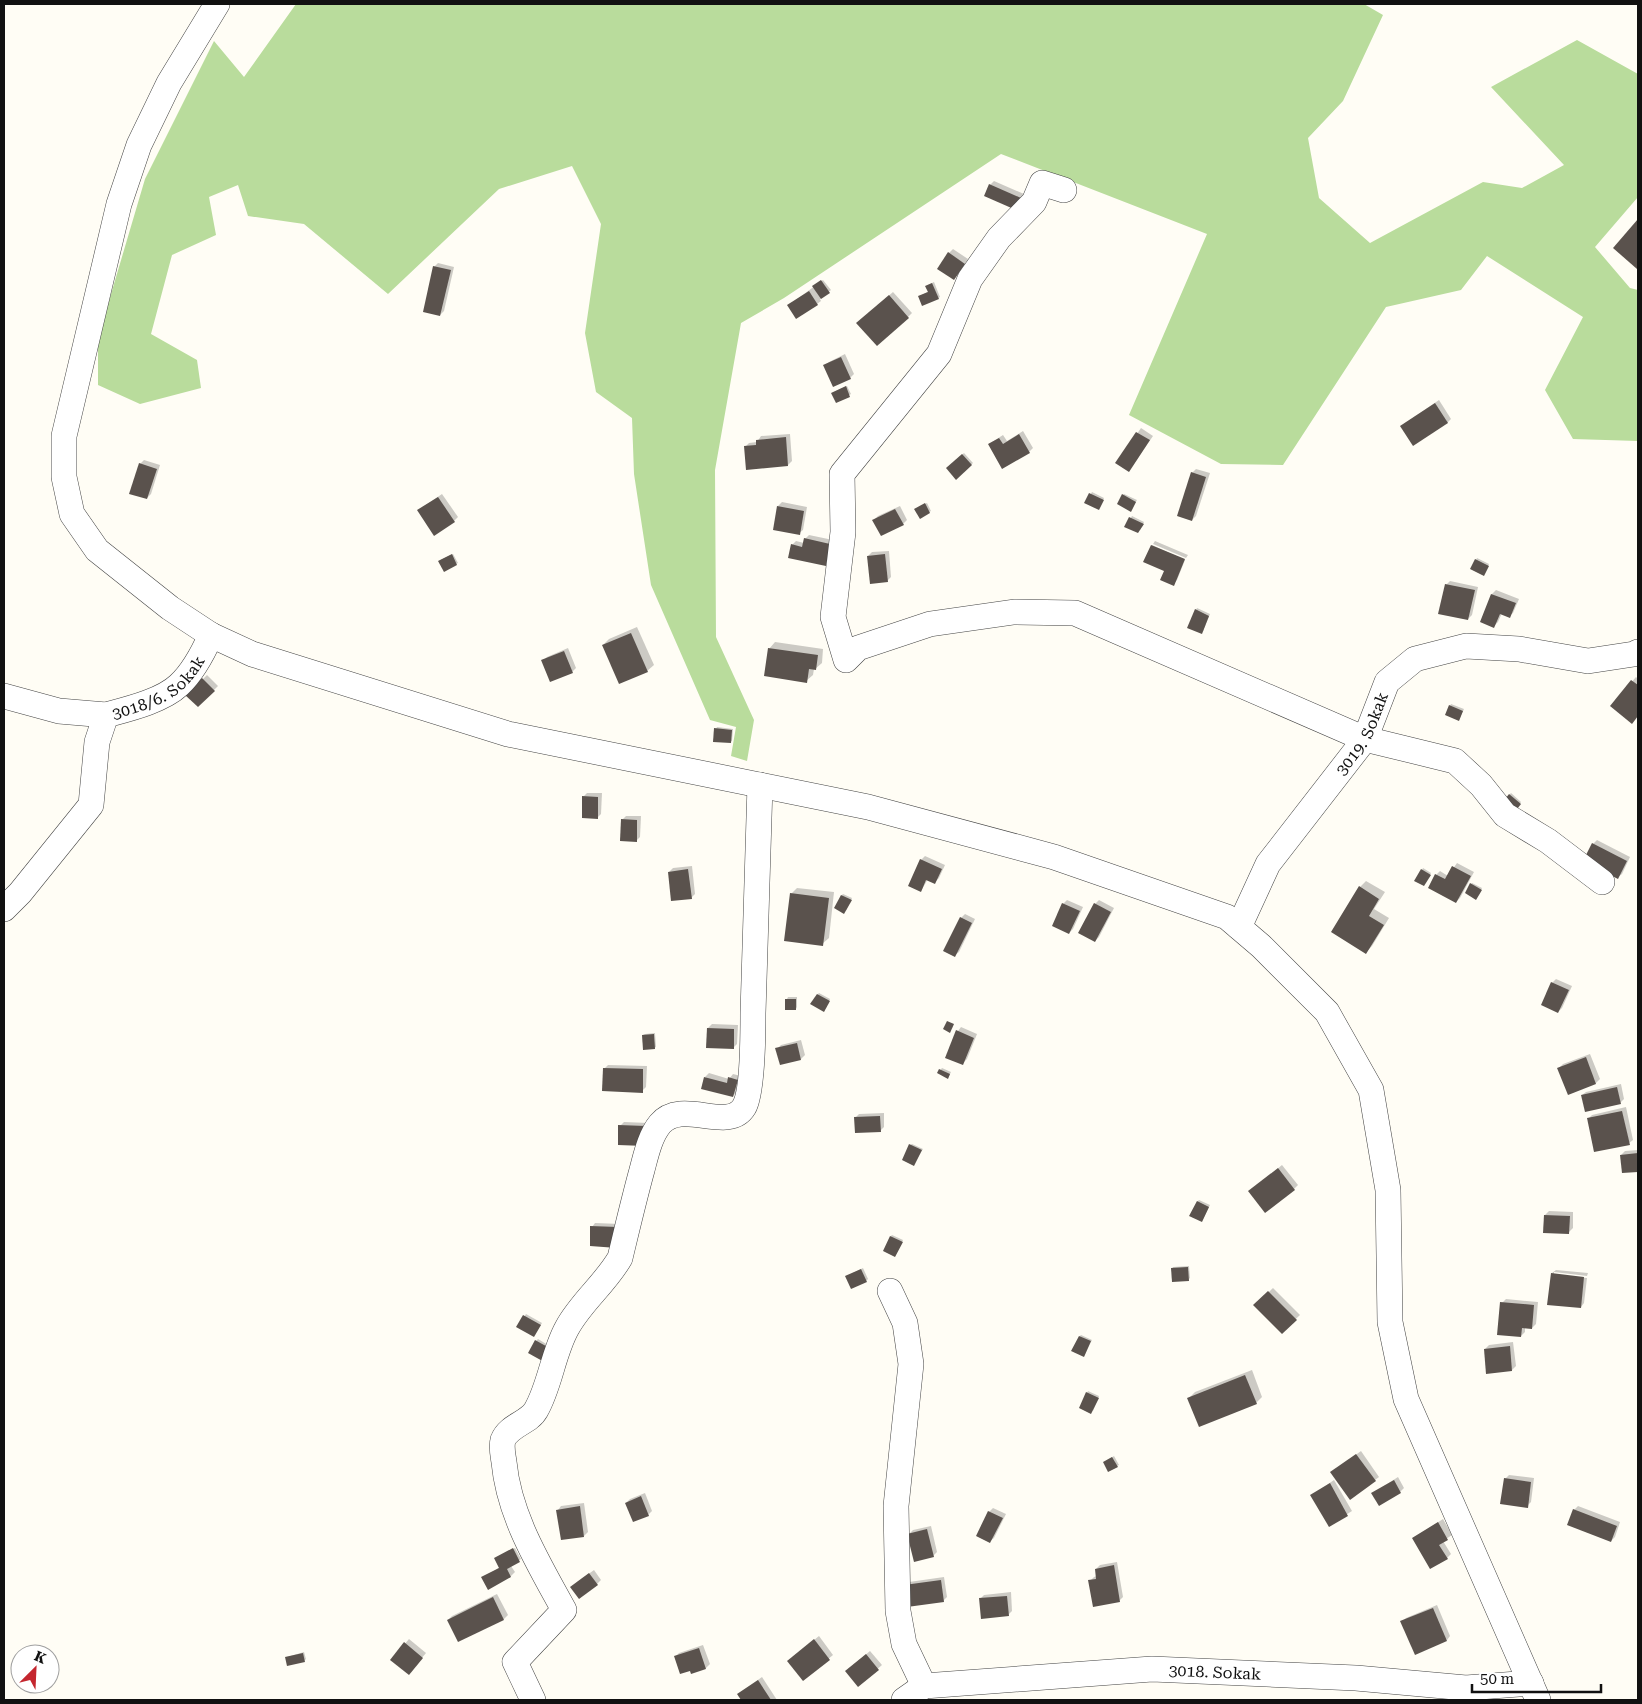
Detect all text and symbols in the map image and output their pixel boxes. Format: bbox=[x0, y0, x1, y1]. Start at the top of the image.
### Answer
street label: 3018/6. Sokak bbox=[110, 652, 209, 723]
street label: 3019. Sokak bbox=[1332, 689, 1392, 779]
north arrow bbox=[10, 1644, 60, 1694]
text: K bbox=[32, 1648, 49, 1667]
street label: 3018. Sokak bbox=[1168, 1661, 1262, 1684]
scale bar bbox=[1472, 1662, 1601, 1694]
text: 50 m bbox=[1480, 1670, 1515, 1688]

